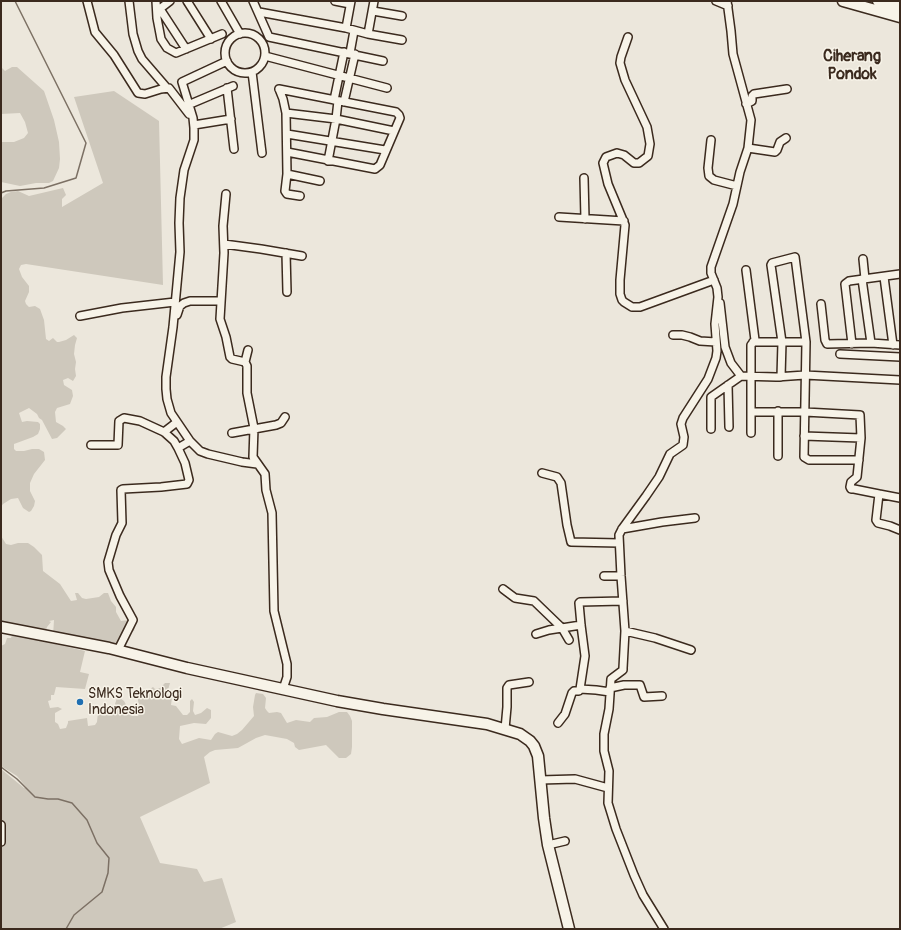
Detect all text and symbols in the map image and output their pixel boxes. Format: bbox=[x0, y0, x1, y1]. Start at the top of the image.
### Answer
district label: Ciherang Pondok bbox=[823, 47, 881, 85]
place label: SMKS Teknologi Indonesia bbox=[88, 686, 182, 718]
marker: SMKS Teknologi Indonesia bbox=[75, 697, 85, 707]

